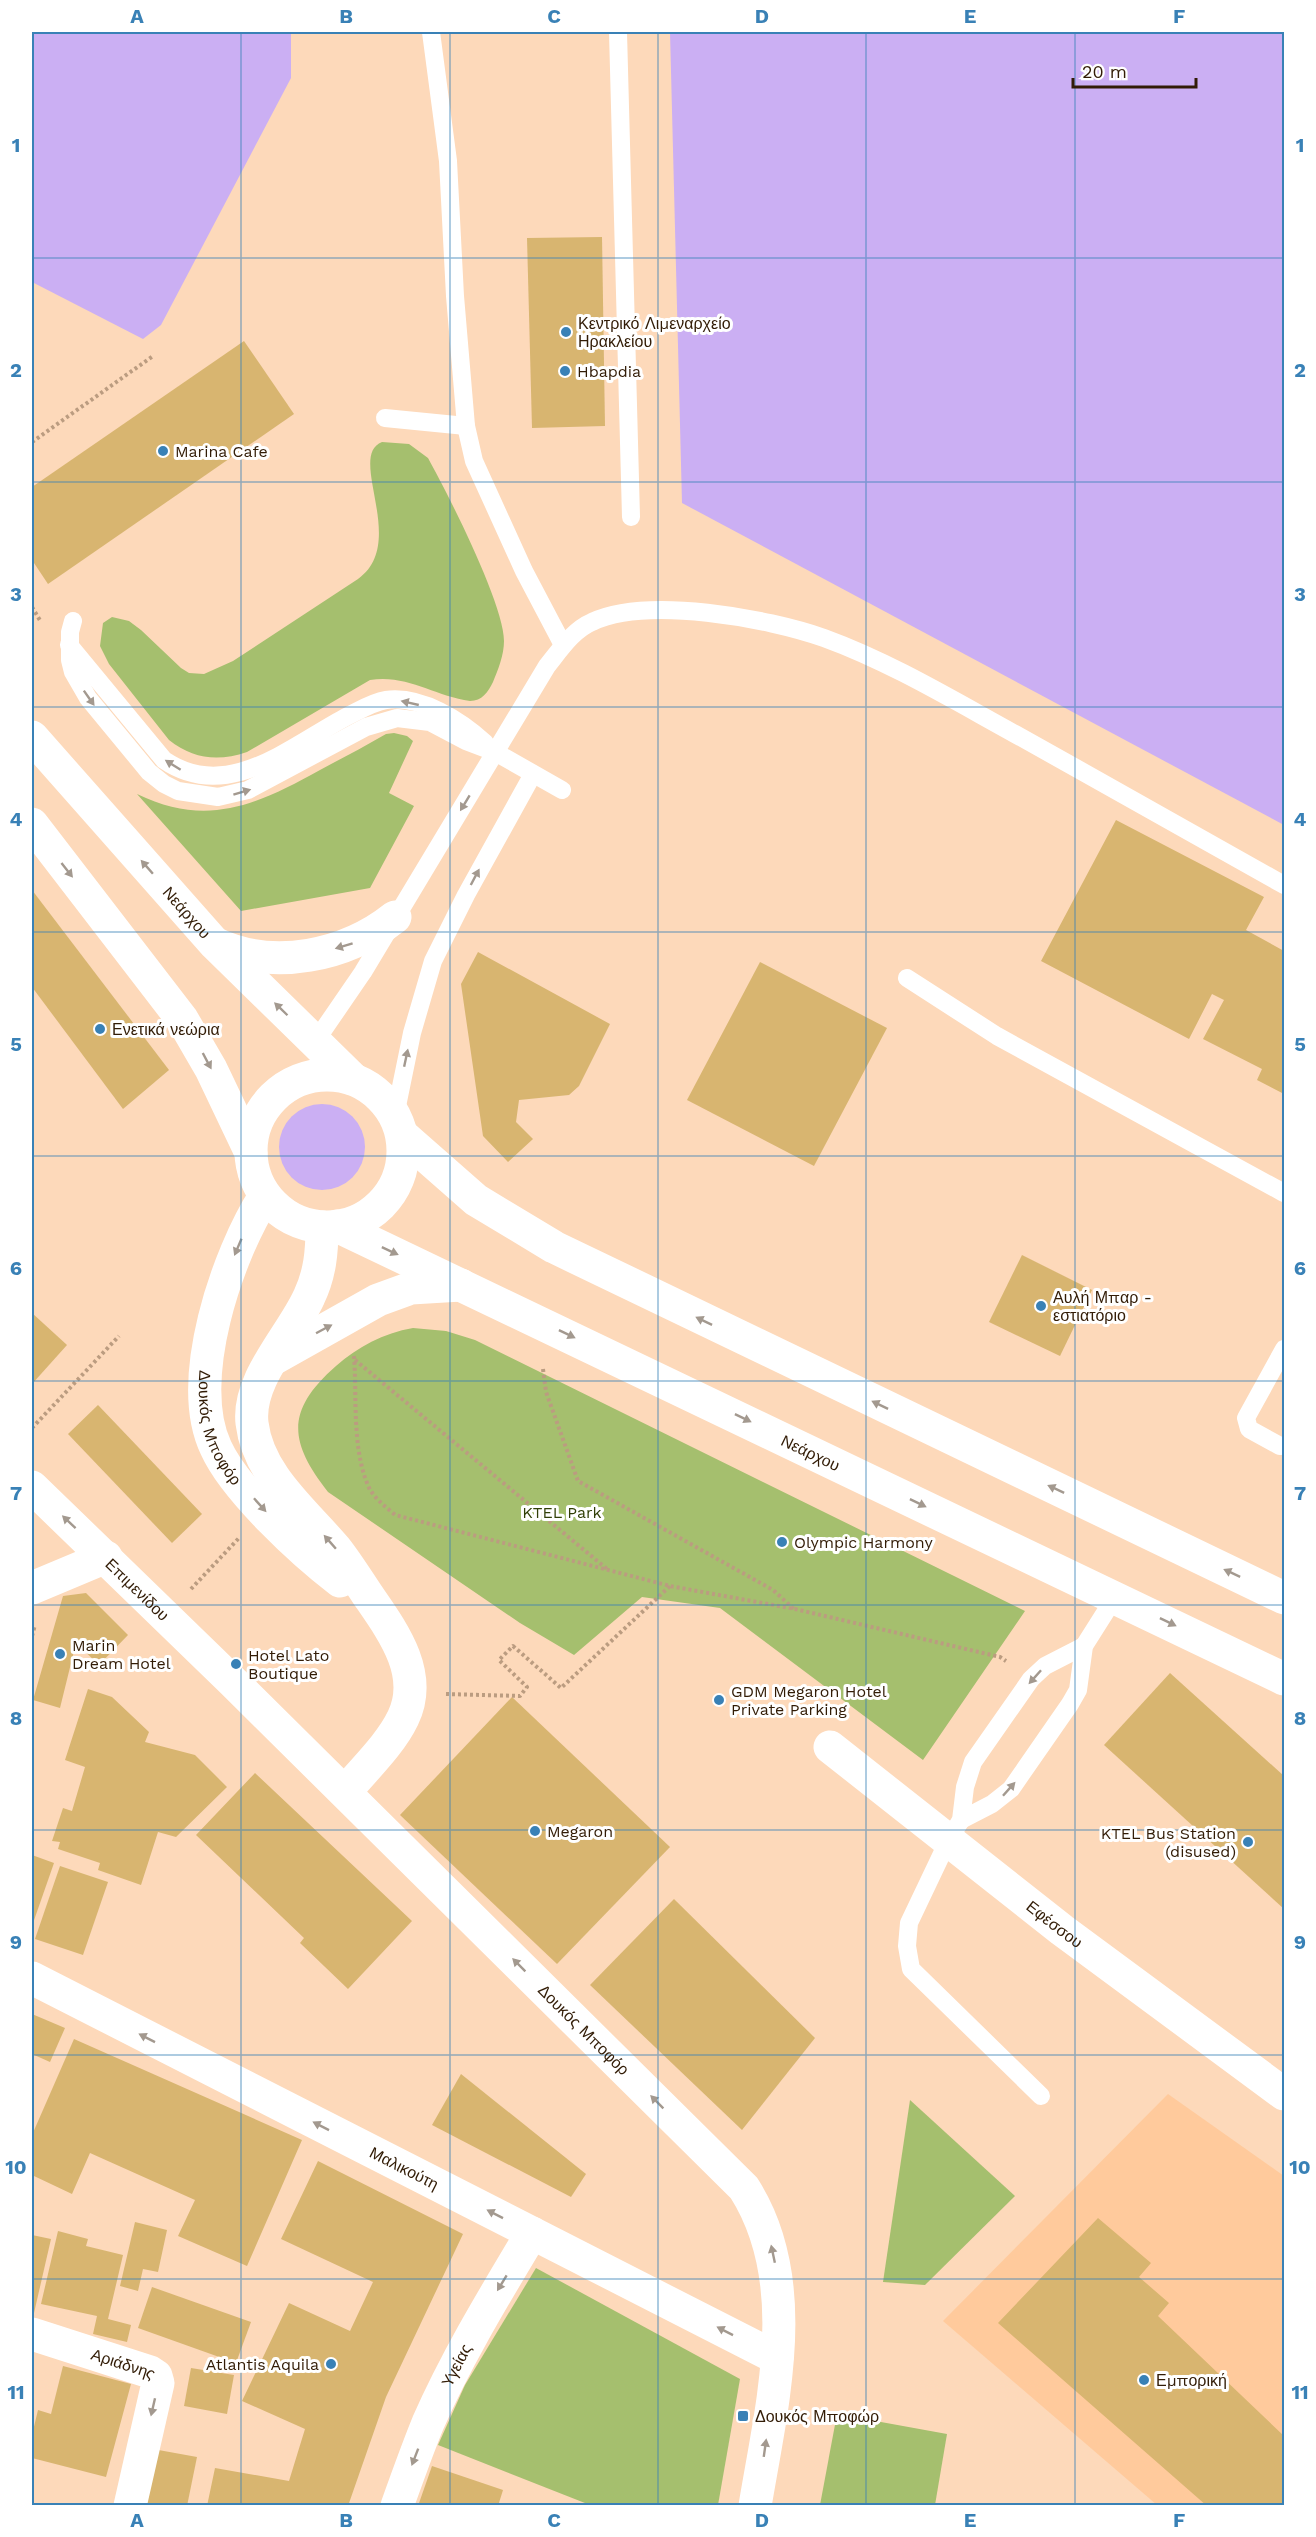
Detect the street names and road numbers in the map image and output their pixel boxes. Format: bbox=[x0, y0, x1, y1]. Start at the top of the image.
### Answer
street label: Νεάρχου bbox=[159, 883, 215, 942]
street label: Δουκός Μποφόρ bbox=[195, 1370, 246, 1489]
street label: Νεάρχου bbox=[778, 1430, 843, 1475]
street label: Επιμενίδου bbox=[102, 1554, 173, 1624]
street label: Εφέσσου bbox=[1023, 1896, 1086, 1951]
street label: Δουκός Μποφόρ bbox=[534, 1980, 634, 2079]
street label: Μαλικούτη bbox=[367, 2142, 442, 2193]
street label: Υγείας bbox=[437, 2340, 475, 2390]
street label: Αριάδνης bbox=[89, 2344, 160, 2383]

